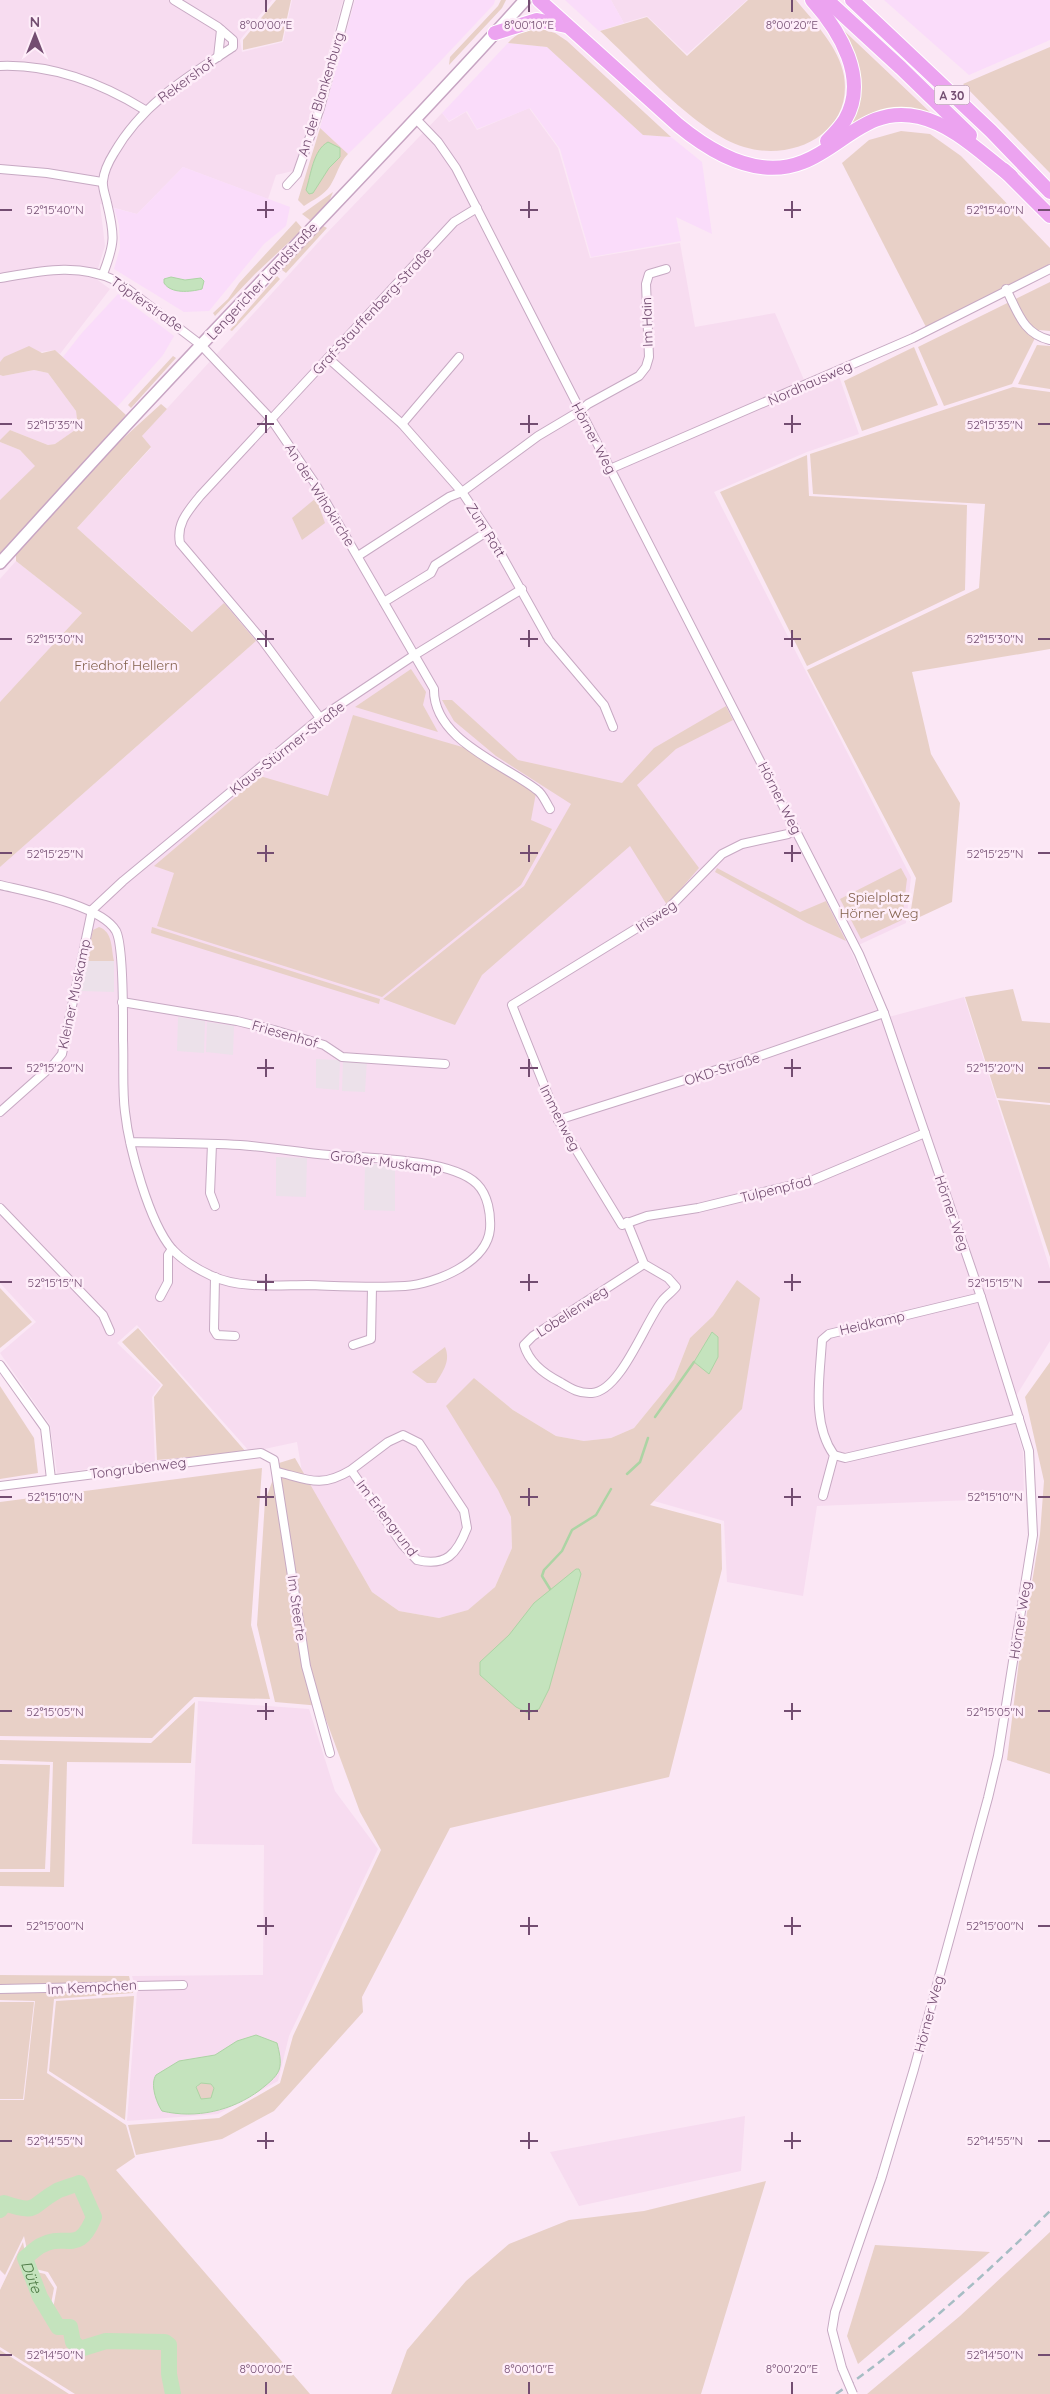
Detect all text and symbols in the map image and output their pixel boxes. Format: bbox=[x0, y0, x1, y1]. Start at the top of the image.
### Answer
north arrow bbox=[10, 10, 60, 60]
text: N bbox=[30, 13, 40, 31]
text: 8°00'00"E bbox=[240, 17, 293, 32]
text: 8°00'10"E bbox=[504, 17, 554, 32]
text: 8°00'20"E bbox=[766, 17, 818, 32]
street label: An der Blankenburg bbox=[294, 30, 348, 158]
street label: Rekershof bbox=[154, 53, 218, 107]
road number: A 30 bbox=[934, 86, 970, 104]
text: 52°15'40"N bbox=[26, 202, 84, 217]
text: 52°15'40"N bbox=[966, 202, 1024, 217]
street label: Lengericher Landstraße bbox=[203, 218, 321, 344]
street label: Graf-Stauffenberg-Straße bbox=[308, 244, 436, 378]
street label: Töpferstraße bbox=[107, 272, 187, 336]
street label: Im Hain bbox=[637, 297, 657, 347]
street label: Nordhausweg bbox=[765, 356, 855, 410]
street label: Hörner Weg bbox=[568, 399, 620, 477]
text: 52°15'35"N bbox=[27, 417, 83, 432]
text: 52°15'35"N bbox=[967, 417, 1023, 432]
street label: An der Wihokirche bbox=[281, 440, 359, 550]
street label: Zum Rott bbox=[462, 499, 510, 561]
text: 52°15'30"N bbox=[26, 631, 84, 646]
text: 52°15'30"N bbox=[966, 631, 1024, 646]
park label: Friedhof Hellern bbox=[74, 656, 178, 674]
street label: Klaus-Stürmer-Straße bbox=[226, 697, 348, 799]
street label: Hörner Weg bbox=[754, 759, 806, 837]
text: 52°15'25"N bbox=[27, 846, 84, 861]
text: 52°15'25"N bbox=[967, 846, 1024, 861]
park label: Spielplatz Hörner Weg bbox=[839, 888, 919, 922]
street label: Irisweg bbox=[632, 896, 680, 936]
street label: Kleiner Muskamp bbox=[54, 937, 94, 1051]
street label: Friesenhof bbox=[250, 1016, 320, 1052]
street label: OKD-Straße bbox=[682, 1048, 762, 1090]
text: 52°15'20"N bbox=[26, 1060, 84, 1075]
text: 52°15'20"N bbox=[966, 1060, 1024, 1075]
street label: Immenweg bbox=[536, 1082, 584, 1154]
street label: Großer Muskamp bbox=[329, 1146, 443, 1178]
street label: Tulpenpfad bbox=[738, 1171, 814, 1207]
street label: Hörner Weg bbox=[931, 1173, 973, 1253]
text: 52°15'15"N bbox=[28, 1275, 82, 1290]
text: 52°15'15"N bbox=[968, 1275, 1022, 1290]
street label: Lobelienweg bbox=[533, 1281, 611, 1341]
street label: Heidkamp bbox=[838, 1307, 906, 1339]
street label: Tongrubenweg bbox=[89, 1453, 187, 1483]
street label: Im Erlengrund bbox=[352, 1476, 422, 1560]
text: 52°15'10"N bbox=[27, 1489, 83, 1504]
text: 52°15'10"N bbox=[967, 1489, 1023, 1504]
street label: Im Steerte bbox=[283, 1574, 311, 1642]
street label: Hörner Weg bbox=[1005, 1580, 1035, 1660]
text: 52°15'05"N bbox=[26, 1704, 84, 1719]
text: 52°15'05"N bbox=[966, 1704, 1024, 1719]
text: 52°15'00"N bbox=[26, 1918, 84, 1933]
text: 52°15'00"N bbox=[966, 1918, 1024, 1933]
street label: Hörner Weg bbox=[910, 1974, 948, 2054]
street label: Im Kempchen bbox=[47, 1976, 137, 1998]
text: 52°14'55"N bbox=[27, 2133, 83, 2148]
text: 52°14'55"N bbox=[967, 2133, 1023, 2148]
water label: Düte bbox=[17, 2258, 47, 2296]
text: 52°14'50"N bbox=[26, 2347, 84, 2362]
text: 52°14'50"N bbox=[966, 2347, 1024, 2362]
text: 8°00'00"E bbox=[240, 2361, 293, 2376]
text: 8°00'10"E bbox=[504, 2361, 554, 2376]
text: 8°00'20"E bbox=[766, 2361, 818, 2376]

